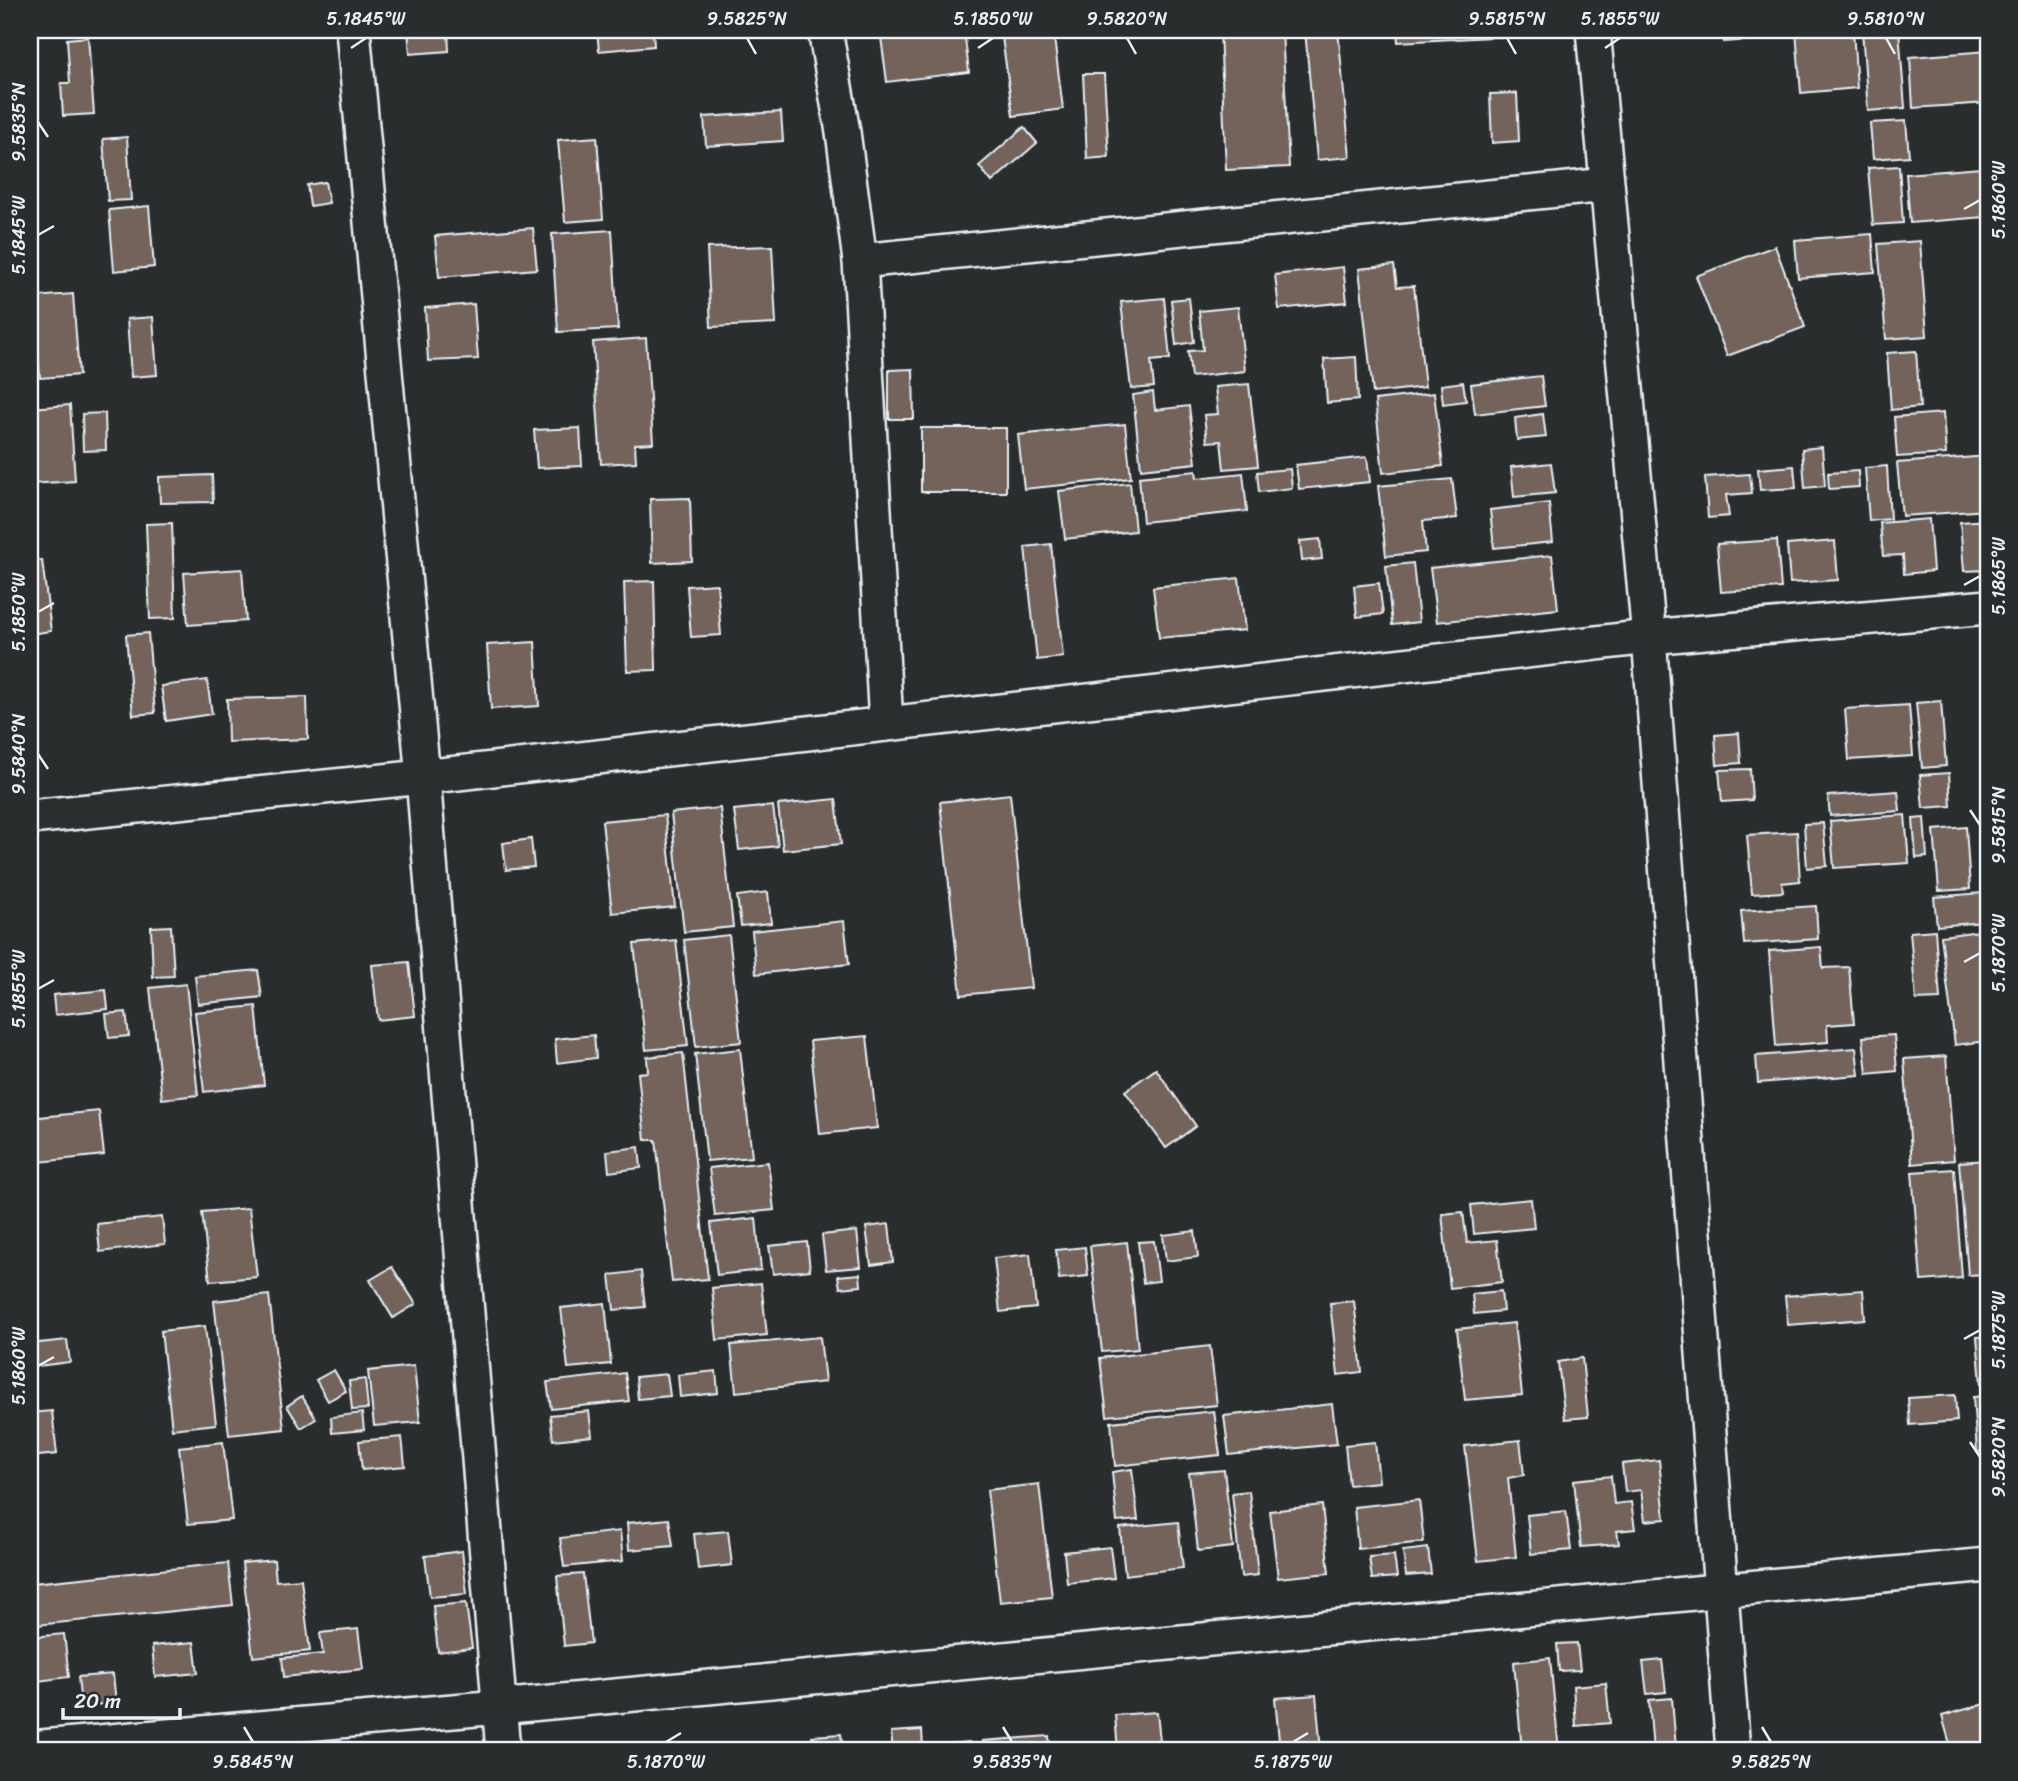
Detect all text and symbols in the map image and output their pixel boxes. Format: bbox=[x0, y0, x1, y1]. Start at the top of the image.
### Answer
text: 5.1845°W bbox=[327, 3, 407, 35]
text: 9.5825°N bbox=[707, 3, 787, 35]
text: 5.1850°W bbox=[954, 3, 1034, 35]
text: 9.5820°N bbox=[1087, 3, 1168, 35]
text: 9.5815°N bbox=[1468, 3, 1546, 35]
text: 5.1855°W bbox=[1581, 3, 1660, 35]
text: 9.5810°N bbox=[1847, 3, 1925, 35]
text: 9.5835°N bbox=[3, 82, 35, 162]
text: 5.1860°W bbox=[1983, 160, 2015, 239]
text: 5.1845°W bbox=[3, 194, 35, 274]
text: 5.1865°W bbox=[1983, 536, 2015, 615]
text: 5.1850°W bbox=[3, 571, 35, 651]
text: 9.5840°N bbox=[3, 713, 35, 795]
text: 9.5815°N bbox=[1983, 786, 2015, 864]
text: 5.1870°W bbox=[1983, 913, 2015, 992]
text: 5.1855°W bbox=[3, 949, 35, 1028]
text: 5.1875°W bbox=[1983, 1290, 2015, 1369]
text: 5.1860°W bbox=[3, 1326, 35, 1405]
text: 9.5820°N bbox=[1983, 1416, 2015, 1497]
scale bar bbox=[63, 1676, 180, 1720]
text: 20 m bbox=[74, 1682, 121, 1720]
text: 9.5845°N bbox=[213, 1746, 294, 1778]
text: 5.1870°W bbox=[627, 1746, 706, 1778]
text: 9.5835°N bbox=[972, 1746, 1052, 1778]
text: 5.1875°W bbox=[1254, 1746, 1333, 1778]
text: 9.5825°N bbox=[1731, 1746, 1811, 1778]

